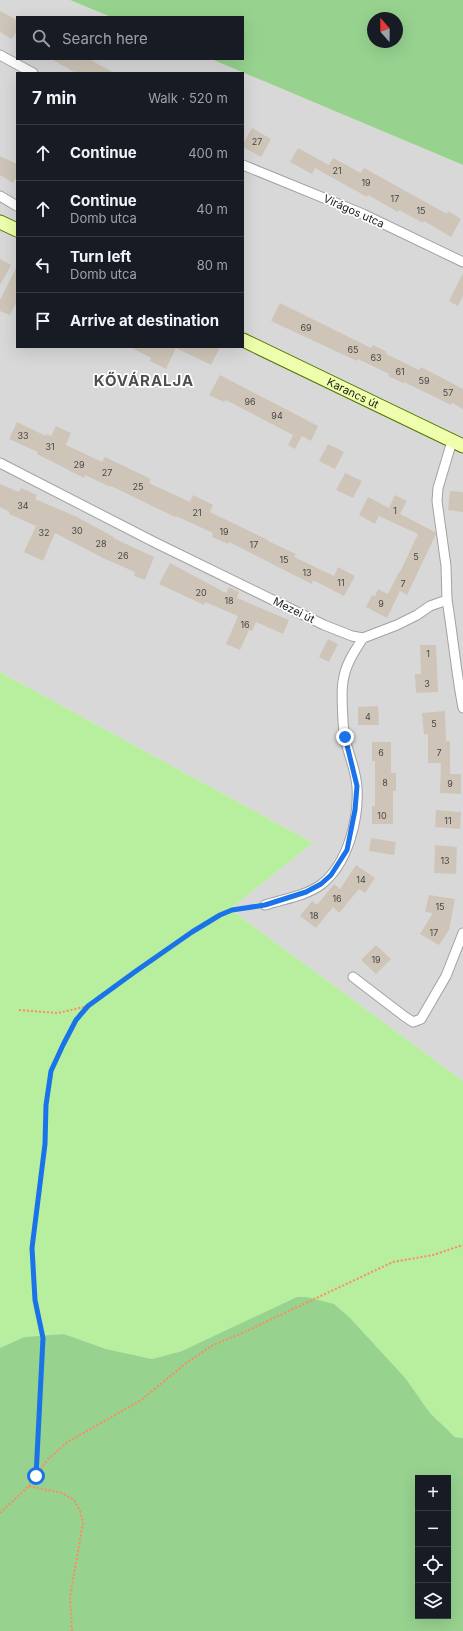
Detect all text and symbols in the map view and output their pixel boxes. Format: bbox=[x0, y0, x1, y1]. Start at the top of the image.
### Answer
north arrow bbox=[367, 12, 403, 48]
search box bbox=[16, 16, 244, 60]
icon: search bbox=[30, 27, 52, 49]
text: Search here bbox=[62, 29, 148, 48]
text: 7 min bbox=[32, 88, 77, 108]
text: Walk · 520 m bbox=[148, 90, 228, 106]
house number: 27 bbox=[252, 136, 262, 147]
icon: ahead bbox=[32, 142, 54, 164]
text: Continue bbox=[70, 143, 137, 162]
text: 400 m bbox=[188, 145, 228, 161]
house number: 21 bbox=[332, 165, 342, 176]
house number: 19 bbox=[361, 177, 371, 188]
text: Continue bbox=[70, 191, 137, 210]
street label: Virágos utca bbox=[321, 191, 387, 231]
house number: 17 bbox=[391, 193, 399, 204]
icon: ahead bbox=[32, 198, 54, 220]
text: 40 m bbox=[196, 201, 228, 217]
house number: 15 bbox=[416, 205, 426, 216]
text: Domb utca bbox=[70, 210, 137, 226]
text: Turn left bbox=[70, 247, 131, 266]
icon: left bbox=[32, 254, 54, 276]
text: 80 m bbox=[197, 257, 228, 273]
text: Domb utca bbox=[70, 266, 137, 282]
icon: arrive bbox=[32, 310, 54, 332]
text: Arrive at destination bbox=[70, 311, 219, 330]
house number: 69 bbox=[300, 322, 312, 333]
house number: 65 bbox=[347, 344, 359, 355]
house number: 63 bbox=[370, 352, 382, 363]
house number: 61 bbox=[395, 366, 405, 377]
district label: KŐVÁRALJA bbox=[94, 371, 194, 390]
street label: Karancs út bbox=[325, 375, 381, 412]
house number: 59 bbox=[418, 375, 430, 386]
house number: 57 bbox=[443, 387, 453, 398]
house number: 96 bbox=[244, 396, 256, 407]
house number: 94 bbox=[271, 410, 283, 421]
house number: 33 bbox=[17, 430, 29, 441]
house number: 31 bbox=[45, 441, 55, 452]
house number: 29 bbox=[73, 459, 85, 470]
house number: 27 bbox=[102, 467, 112, 478]
house number: 25 bbox=[133, 481, 143, 492]
house number: 34 bbox=[17, 500, 29, 511]
house number: 1 bbox=[393, 505, 397, 516]
house number: 21 bbox=[192, 507, 202, 518]
house number: 30 bbox=[71, 525, 83, 536]
house number: 19 bbox=[219, 526, 229, 537]
house number: 32 bbox=[38, 527, 50, 538]
house number: 28 bbox=[95, 538, 107, 549]
house number: 17 bbox=[250, 539, 258, 550]
house number: 26 bbox=[117, 550, 129, 561]
house number: 5 bbox=[413, 551, 419, 562]
house number: 15 bbox=[279, 554, 289, 565]
house number: 13 bbox=[302, 567, 312, 578]
house number: 11 bbox=[337, 577, 345, 588]
house number: 7 bbox=[400, 578, 406, 589]
house number: 20 bbox=[195, 587, 207, 598]
street label: Mezei út bbox=[271, 594, 317, 626]
house number: 18 bbox=[224, 595, 234, 606]
house number: 9 bbox=[378, 598, 384, 609]
house number: 16 bbox=[240, 619, 250, 630]
house number: 1 bbox=[426, 648, 430, 659]
house number: 3 bbox=[424, 678, 430, 689]
house number: 4 bbox=[365, 711, 371, 722]
house number: 5 bbox=[431, 718, 437, 729]
route end bbox=[336, 728, 354, 746]
house number: 6 bbox=[378, 747, 384, 758]
house number: 7 bbox=[436, 747, 442, 758]
house number: 8 bbox=[382, 777, 388, 788]
house number: 9 bbox=[447, 778, 453, 789]
house number: 10 bbox=[377, 810, 387, 821]
house number: 11 bbox=[444, 815, 452, 826]
house number: 13 bbox=[440, 855, 450, 866]
house number: 14 bbox=[356, 874, 366, 885]
house number: 16 bbox=[332, 893, 342, 904]
house number: 15 bbox=[435, 901, 445, 912]
house number: 18 bbox=[309, 910, 319, 921]
house number: 17 bbox=[430, 927, 438, 938]
house number: 19 bbox=[371, 954, 381, 965]
route start bbox=[27, 1467, 45, 1485]
map controls bbox=[415, 1475, 451, 1619]
button: + bbox=[415, 1475, 451, 1511]
button: − bbox=[415, 1511, 451, 1547]
button: locate bbox=[415, 1547, 451, 1583]
button: layers bbox=[415, 1583, 451, 1619]

